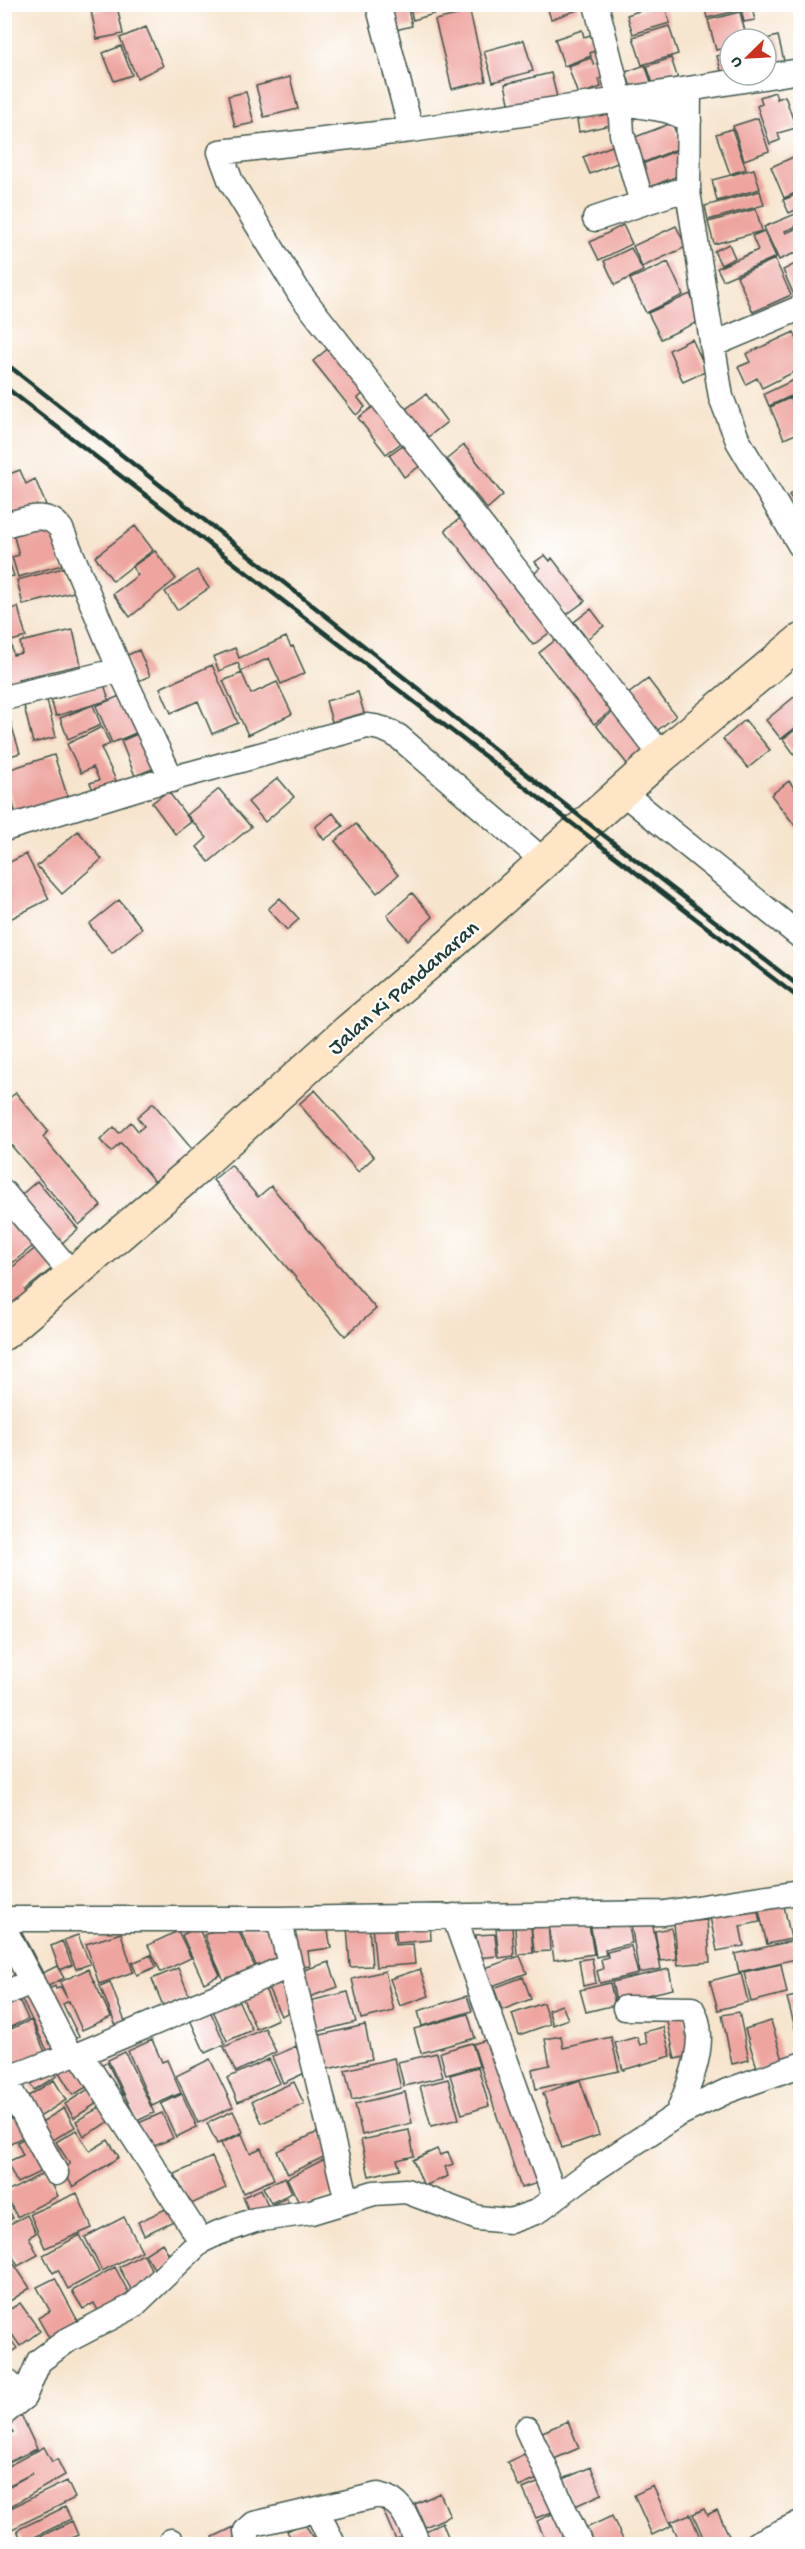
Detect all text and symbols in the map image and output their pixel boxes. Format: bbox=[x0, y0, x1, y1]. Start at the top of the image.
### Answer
north arrow bbox=[718, 27, 778, 87]
text: U bbox=[727, 53, 748, 70]
street label: Jalan Ki Pandanaran bbox=[324, 916, 486, 1062]

